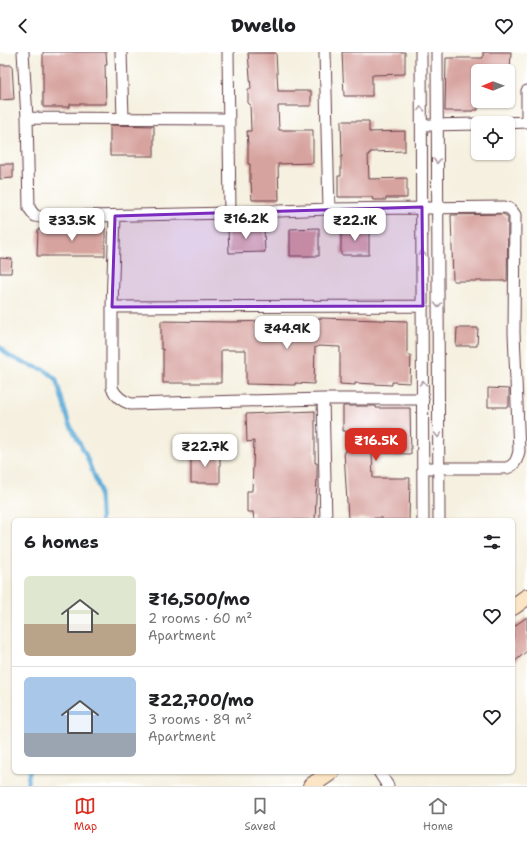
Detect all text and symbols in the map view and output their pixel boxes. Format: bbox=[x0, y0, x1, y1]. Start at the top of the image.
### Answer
text: Dwello bbox=[231, 14, 296, 38]
icon: back bbox=[12, 15, 34, 37]
icon: heart bbox=[493, 15, 515, 37]
north arrow bbox=[471, 64, 515, 108]
map controls bbox=[471, 64, 515, 160]
one-way arrow bbox=[417, 106, 425, 112]
button: locate bbox=[471, 116, 515, 160]
one-way arrow bbox=[433, 158, 441, 164]
pin: ₹16.2K bbox=[213, 206, 279, 240]
pin: ₹33.5K bbox=[39, 208, 105, 242]
pin: ₹22.1K bbox=[322, 208, 388, 242]
text: ₹16.2K bbox=[223, 210, 269, 227]
text: ₹33.5K bbox=[48, 212, 96, 229]
text: ₹22.1K bbox=[333, 212, 377, 229]
one-way arrow bbox=[418, 250, 426, 256]
one-way arrow bbox=[434, 302, 442, 308]
pin: ₹44.9K bbox=[254, 316, 320, 350]
text: ₹44.9K bbox=[264, 320, 310, 337]
one-way arrow bbox=[419, 380, 427, 386]
pin: ₹16.5K bbox=[343, 428, 409, 462]
text: ₹16.5K bbox=[354, 432, 398, 449]
one-way arrow bbox=[434, 432, 442, 438]
pin: ₹22.7K bbox=[172, 434, 238, 468]
text: ₹22.7K bbox=[181, 438, 229, 455]
text: 6 homes bbox=[24, 531, 99, 553]
icon: filters bbox=[481, 531, 503, 553]
text: ₹16,500/mo bbox=[148, 588, 250, 610]
icon: home bbox=[56, 592, 104, 640]
icon: heart bbox=[481, 605, 503, 627]
text: 2 rooms · 60 m² bbox=[148, 610, 252, 627]
text: Apartment bbox=[148, 627, 216, 644]
text: ₹22,700/mo bbox=[148, 689, 254, 711]
icon: home bbox=[56, 693, 104, 741]
icon: heart bbox=[481, 706, 503, 728]
text: 3 rooms · 89 m² bbox=[148, 711, 252, 728]
text: Apartment bbox=[148, 728, 216, 745]
tab: Map bbox=[74, 795, 97, 834]
tab: Saved bbox=[245, 795, 276, 834]
tab: Home bbox=[423, 795, 453, 834]

